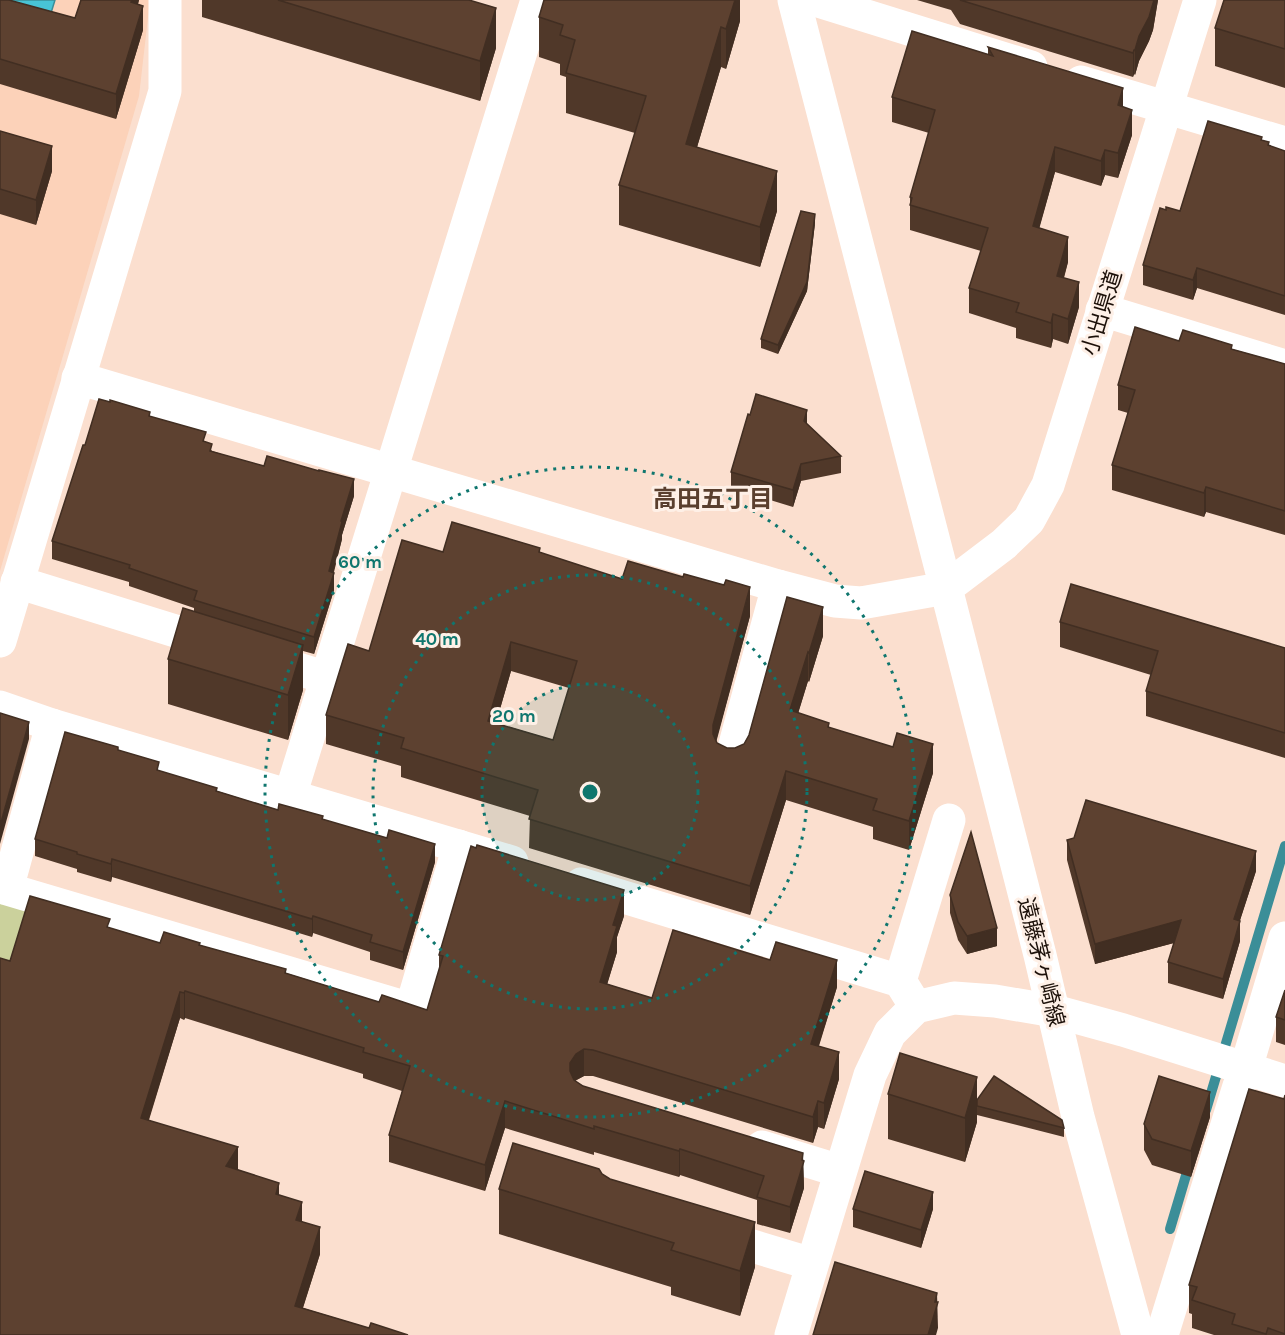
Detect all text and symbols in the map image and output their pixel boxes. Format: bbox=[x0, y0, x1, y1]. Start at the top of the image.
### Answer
street label: 小出県道 bbox=[1077, 267, 1127, 359]
district label: 高田五丁目 bbox=[653, 485, 773, 513]
text: 60 m bbox=[338, 551, 382, 573]
text: 40 m bbox=[415, 628, 459, 650]
text: 20 m bbox=[492, 705, 536, 727]
centre of rings bbox=[580, 782, 600, 802]
street label: 遠藤茅ヶ崎線 bbox=[1012, 895, 1070, 1029]

